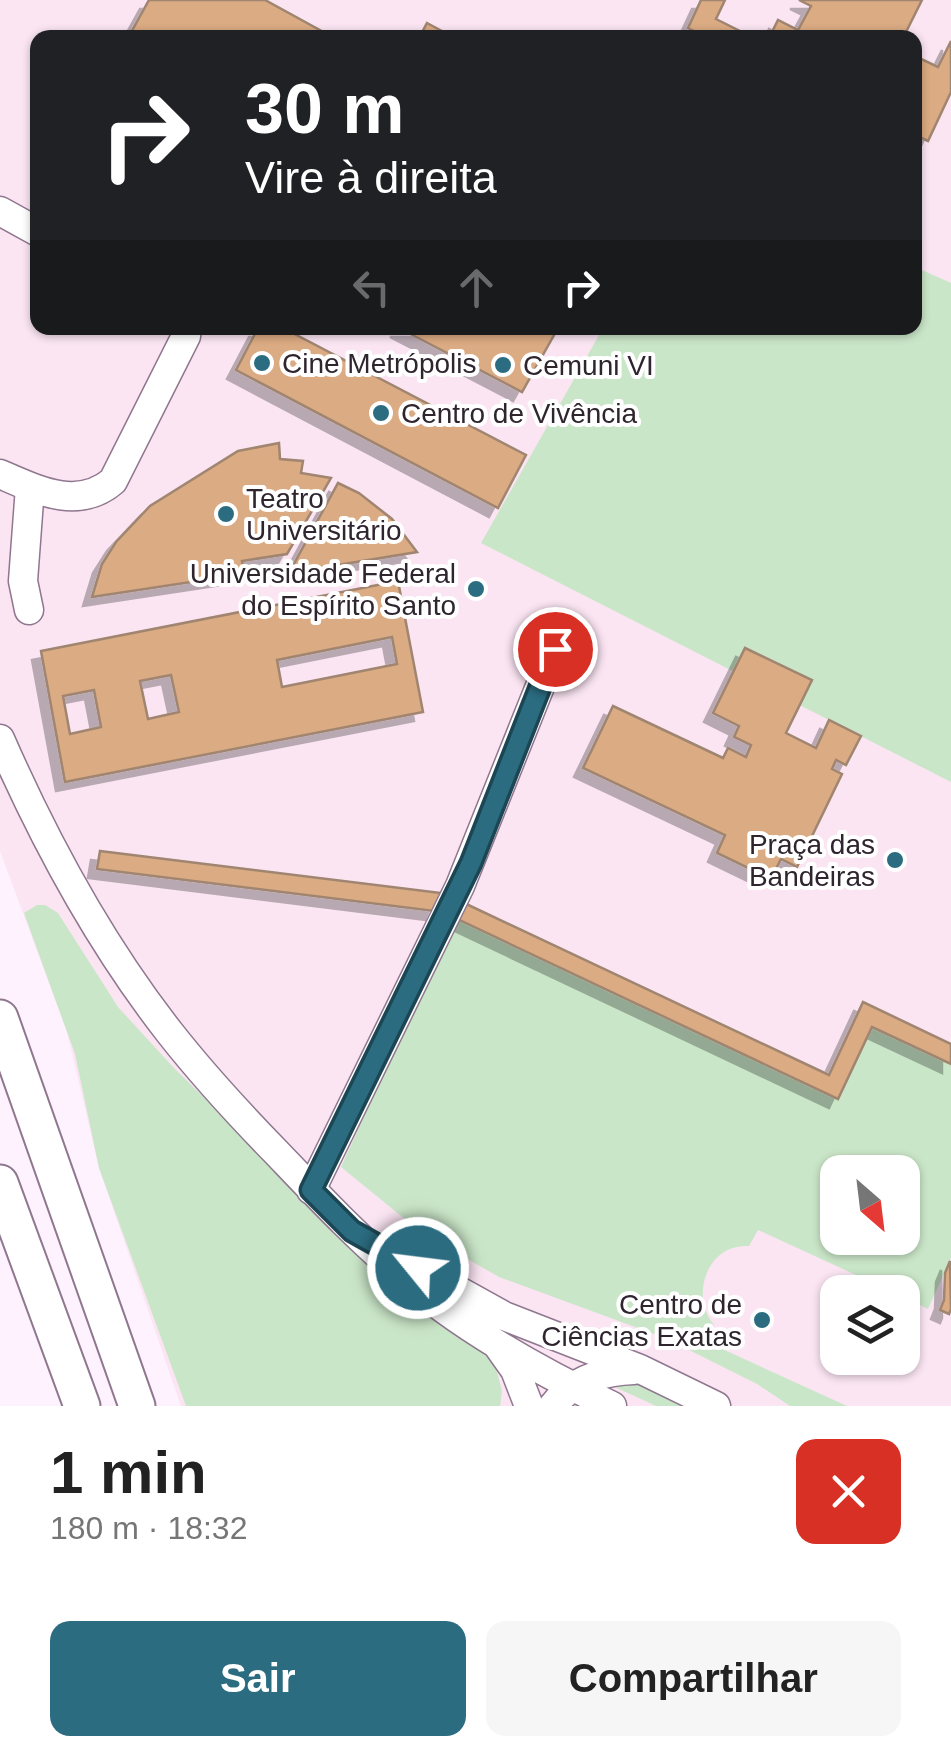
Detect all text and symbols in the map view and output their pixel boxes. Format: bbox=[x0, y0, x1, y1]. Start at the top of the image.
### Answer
icon: right bbox=[80, 70, 210, 200]
text: 30 m bbox=[245, 70, 405, 148]
text: Vire à direita bbox=[245, 152, 497, 203]
icon: left bbox=[344, 260, 399, 315]
icon: ahead bbox=[449, 260, 504, 315]
icon: right bbox=[554, 260, 609, 315]
place label: Cine Metrópolis bbox=[282, 348, 477, 379]
place label: Cemuni VI bbox=[523, 350, 654, 381]
marker: Cine Metrópolis bbox=[251, 352, 273, 374]
marker: Cemuni VI bbox=[492, 354, 514, 376]
place label: Centro de Vivência bbox=[401, 398, 638, 429]
marker: Centro de Vivência bbox=[370, 402, 392, 424]
place label: Teatro Universitário bbox=[246, 483, 402, 546]
marker: Teatro Universitário bbox=[215, 503, 237, 525]
place label: Universidade Federal do Espírito Santo bbox=[190, 558, 456, 621]
marker: Universidade Federal do Espírito Santo bbox=[465, 578, 487, 600]
pin bbox=[513, 607, 598, 692]
icon: arrive bbox=[528, 622, 583, 677]
place label: Praça das Bandeiras bbox=[749, 829, 875, 892]
marker: Praça das Bandeiras bbox=[884, 849, 906, 871]
north arrow bbox=[820, 1155, 920, 1255]
map controls bbox=[820, 1155, 920, 1375]
position arrow bbox=[366, 1216, 470, 1320]
button: layers bbox=[820, 1275, 920, 1375]
place label: Centro de Ciências Exatas bbox=[541, 1289, 742, 1352]
marker: Centro de Ciências Exatas bbox=[751, 1309, 773, 1331]
text: 1 min bbox=[50, 1439, 207, 1506]
button: close bbox=[796, 1439, 901, 1544]
text: 180 m · 18:32 bbox=[50, 1510, 247, 1546]
button: Sair bbox=[50, 1621, 466, 1736]
button: Compartilhar bbox=[486, 1621, 901, 1736]

